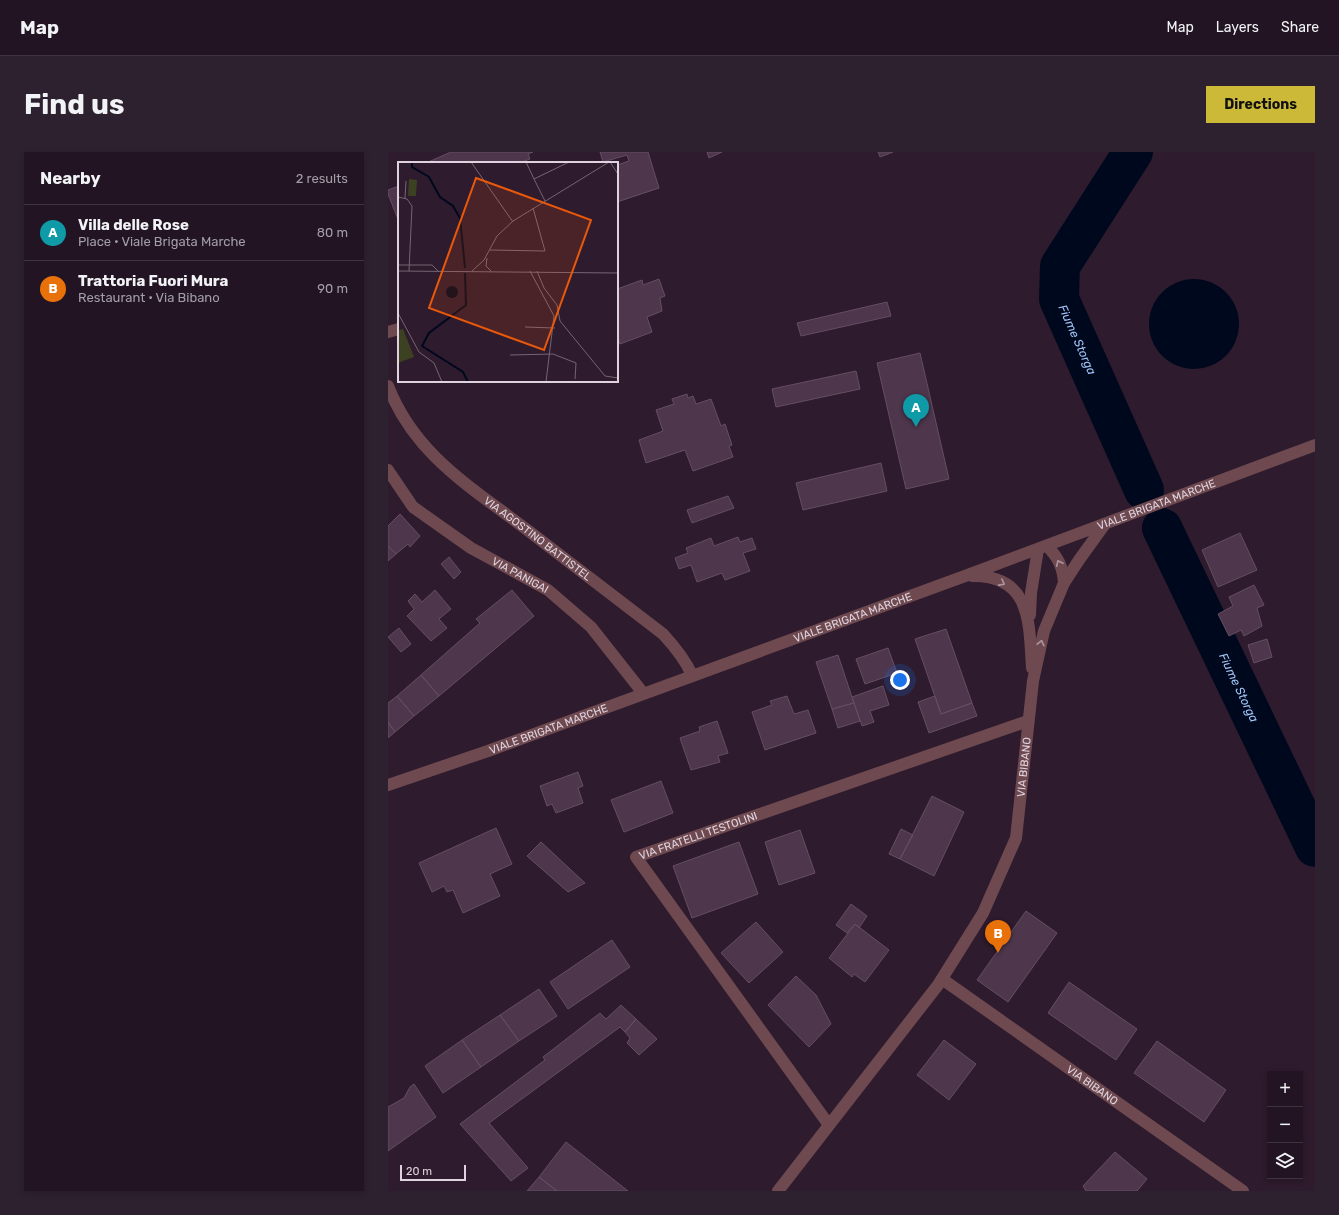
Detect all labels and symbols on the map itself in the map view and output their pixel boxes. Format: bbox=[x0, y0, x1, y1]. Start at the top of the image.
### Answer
inset map bbox=[398, 162, 618, 382]
water label: Fiume Storga bbox=[1055, 303, 1099, 377]
pin: A bbox=[903, 394, 929, 427]
street label: VIALE BRIGATA MARCHE bbox=[1095, 476, 1218, 532]
street label: VIA AGOSTINO BATTISTEL bbox=[481, 494, 594, 583]
street label: VIA PANIGAI bbox=[490, 554, 551, 596]
one-way arrow bbox=[1056, 559, 1064, 567]
one-way arrow bbox=[998, 579, 1005, 586]
street label: VIALE BRIGATA MARCHE bbox=[792, 589, 914, 645]
one-way arrow bbox=[1037, 640, 1045, 646]
water label: Fiume Storga bbox=[1216, 651, 1261, 725]
your location bbox=[890, 670, 910, 690]
street label: VIALE BRIGATA MARCHE bbox=[487, 701, 610, 756]
street label: VIA BIBANO bbox=[1014, 736, 1033, 798]
street label: VIA FRATELLI TESTOLINI bbox=[637, 809, 759, 862]
pin: B bbox=[985, 920, 1011, 953]
street label: VIA BIBANO bbox=[1064, 1062, 1121, 1108]
scale bar bbox=[400, 1163, 466, 1182]

